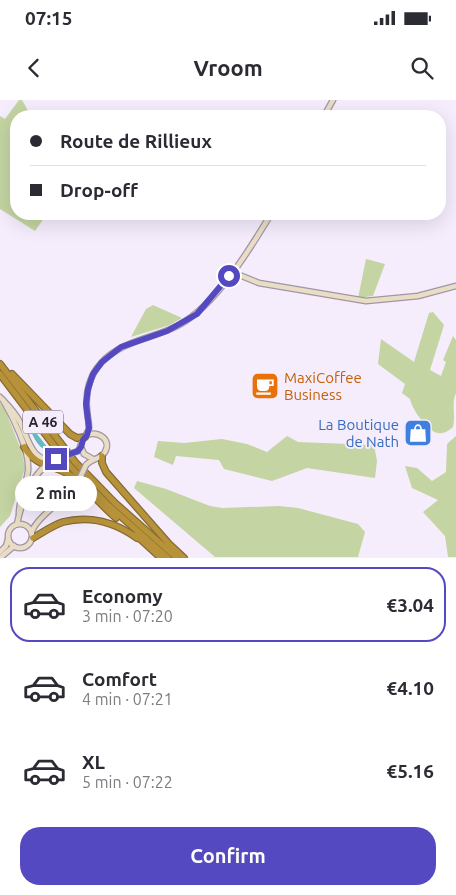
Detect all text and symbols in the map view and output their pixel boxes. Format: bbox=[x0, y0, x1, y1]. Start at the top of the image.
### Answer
text: 07:15 bbox=[25, 7, 73, 29]
icon: back bbox=[20, 54, 48, 82]
icon: search bbox=[408, 54, 436, 82]
text: Vroom bbox=[193, 55, 263, 80]
text: Route de Rillieux bbox=[60, 130, 212, 152]
text: Drop-off bbox=[60, 179, 138, 201]
route start bbox=[218, 265, 240, 287]
place label: MaxiCoffee Business bbox=[284, 369, 362, 403]
cafe icon: MaxiCoffee Business bbox=[250, 371, 280, 401]
road number: A 46 bbox=[23, 411, 63, 434]
place label: La Boutique de Nath bbox=[318, 416, 399, 450]
shop icon: La Boutique de Nath bbox=[403, 418, 433, 448]
route end bbox=[45, 448, 67, 470]
callout: 2 min bbox=[15, 476, 97, 512]
text: 2 min bbox=[36, 484, 76, 502]
icon: car bbox=[22, 582, 67, 627]
text: Economy bbox=[82, 585, 163, 607]
text: €3.04 bbox=[386, 594, 434, 616]
text: 3 min · 07:20 bbox=[82, 607, 173, 625]
icon: car bbox=[22, 665, 67, 710]
text: Comfort bbox=[82, 668, 157, 690]
text: €4.10 bbox=[386, 677, 434, 699]
text: 4 min · 07:21 bbox=[82, 690, 173, 708]
icon: car bbox=[22, 748, 67, 793]
text: XL bbox=[82, 751, 105, 773]
text: €5.16 bbox=[386, 760, 434, 782]
text: 5 min · 07:22 bbox=[82, 773, 173, 791]
button: Confirm bbox=[20, 827, 436, 885]

